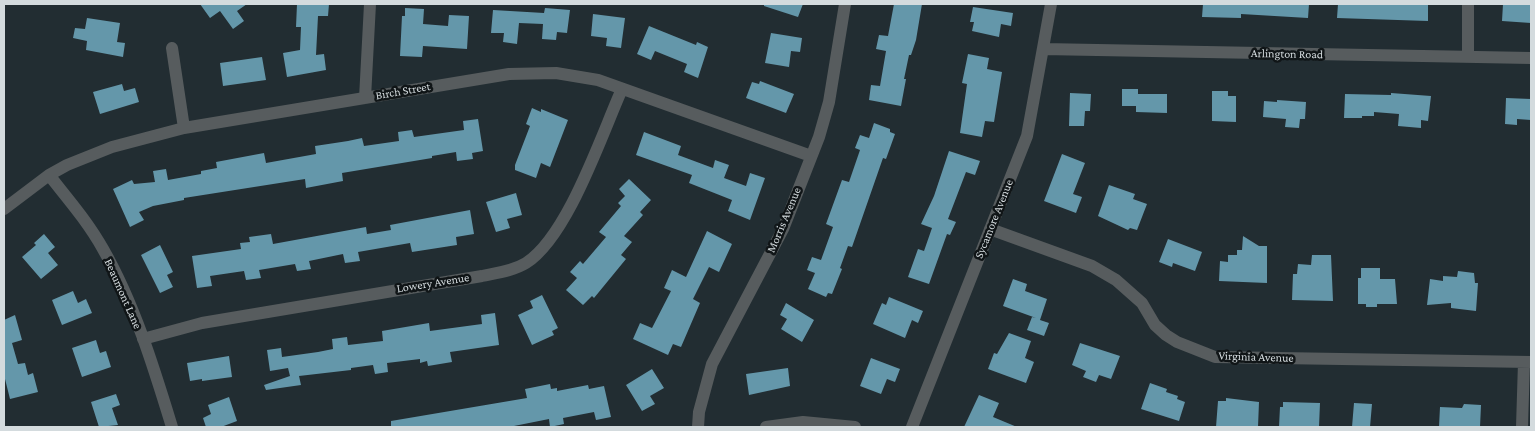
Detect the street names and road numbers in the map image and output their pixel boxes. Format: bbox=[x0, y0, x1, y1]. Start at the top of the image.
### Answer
street label: Arlington Road bbox=[1251, 46, 1323, 62]
street label: Birch Street bbox=[374, 79, 432, 103]
street label: Sycamore Avenue bbox=[972, 177, 1016, 261]
street label: Morris Avenue bbox=[764, 185, 804, 255]
street label: Beaumont Lane bbox=[101, 257, 145, 331]
street label: Lowery Avenue bbox=[396, 270, 470, 296]
street label: Virginia Avenue bbox=[1218, 348, 1294, 366]

